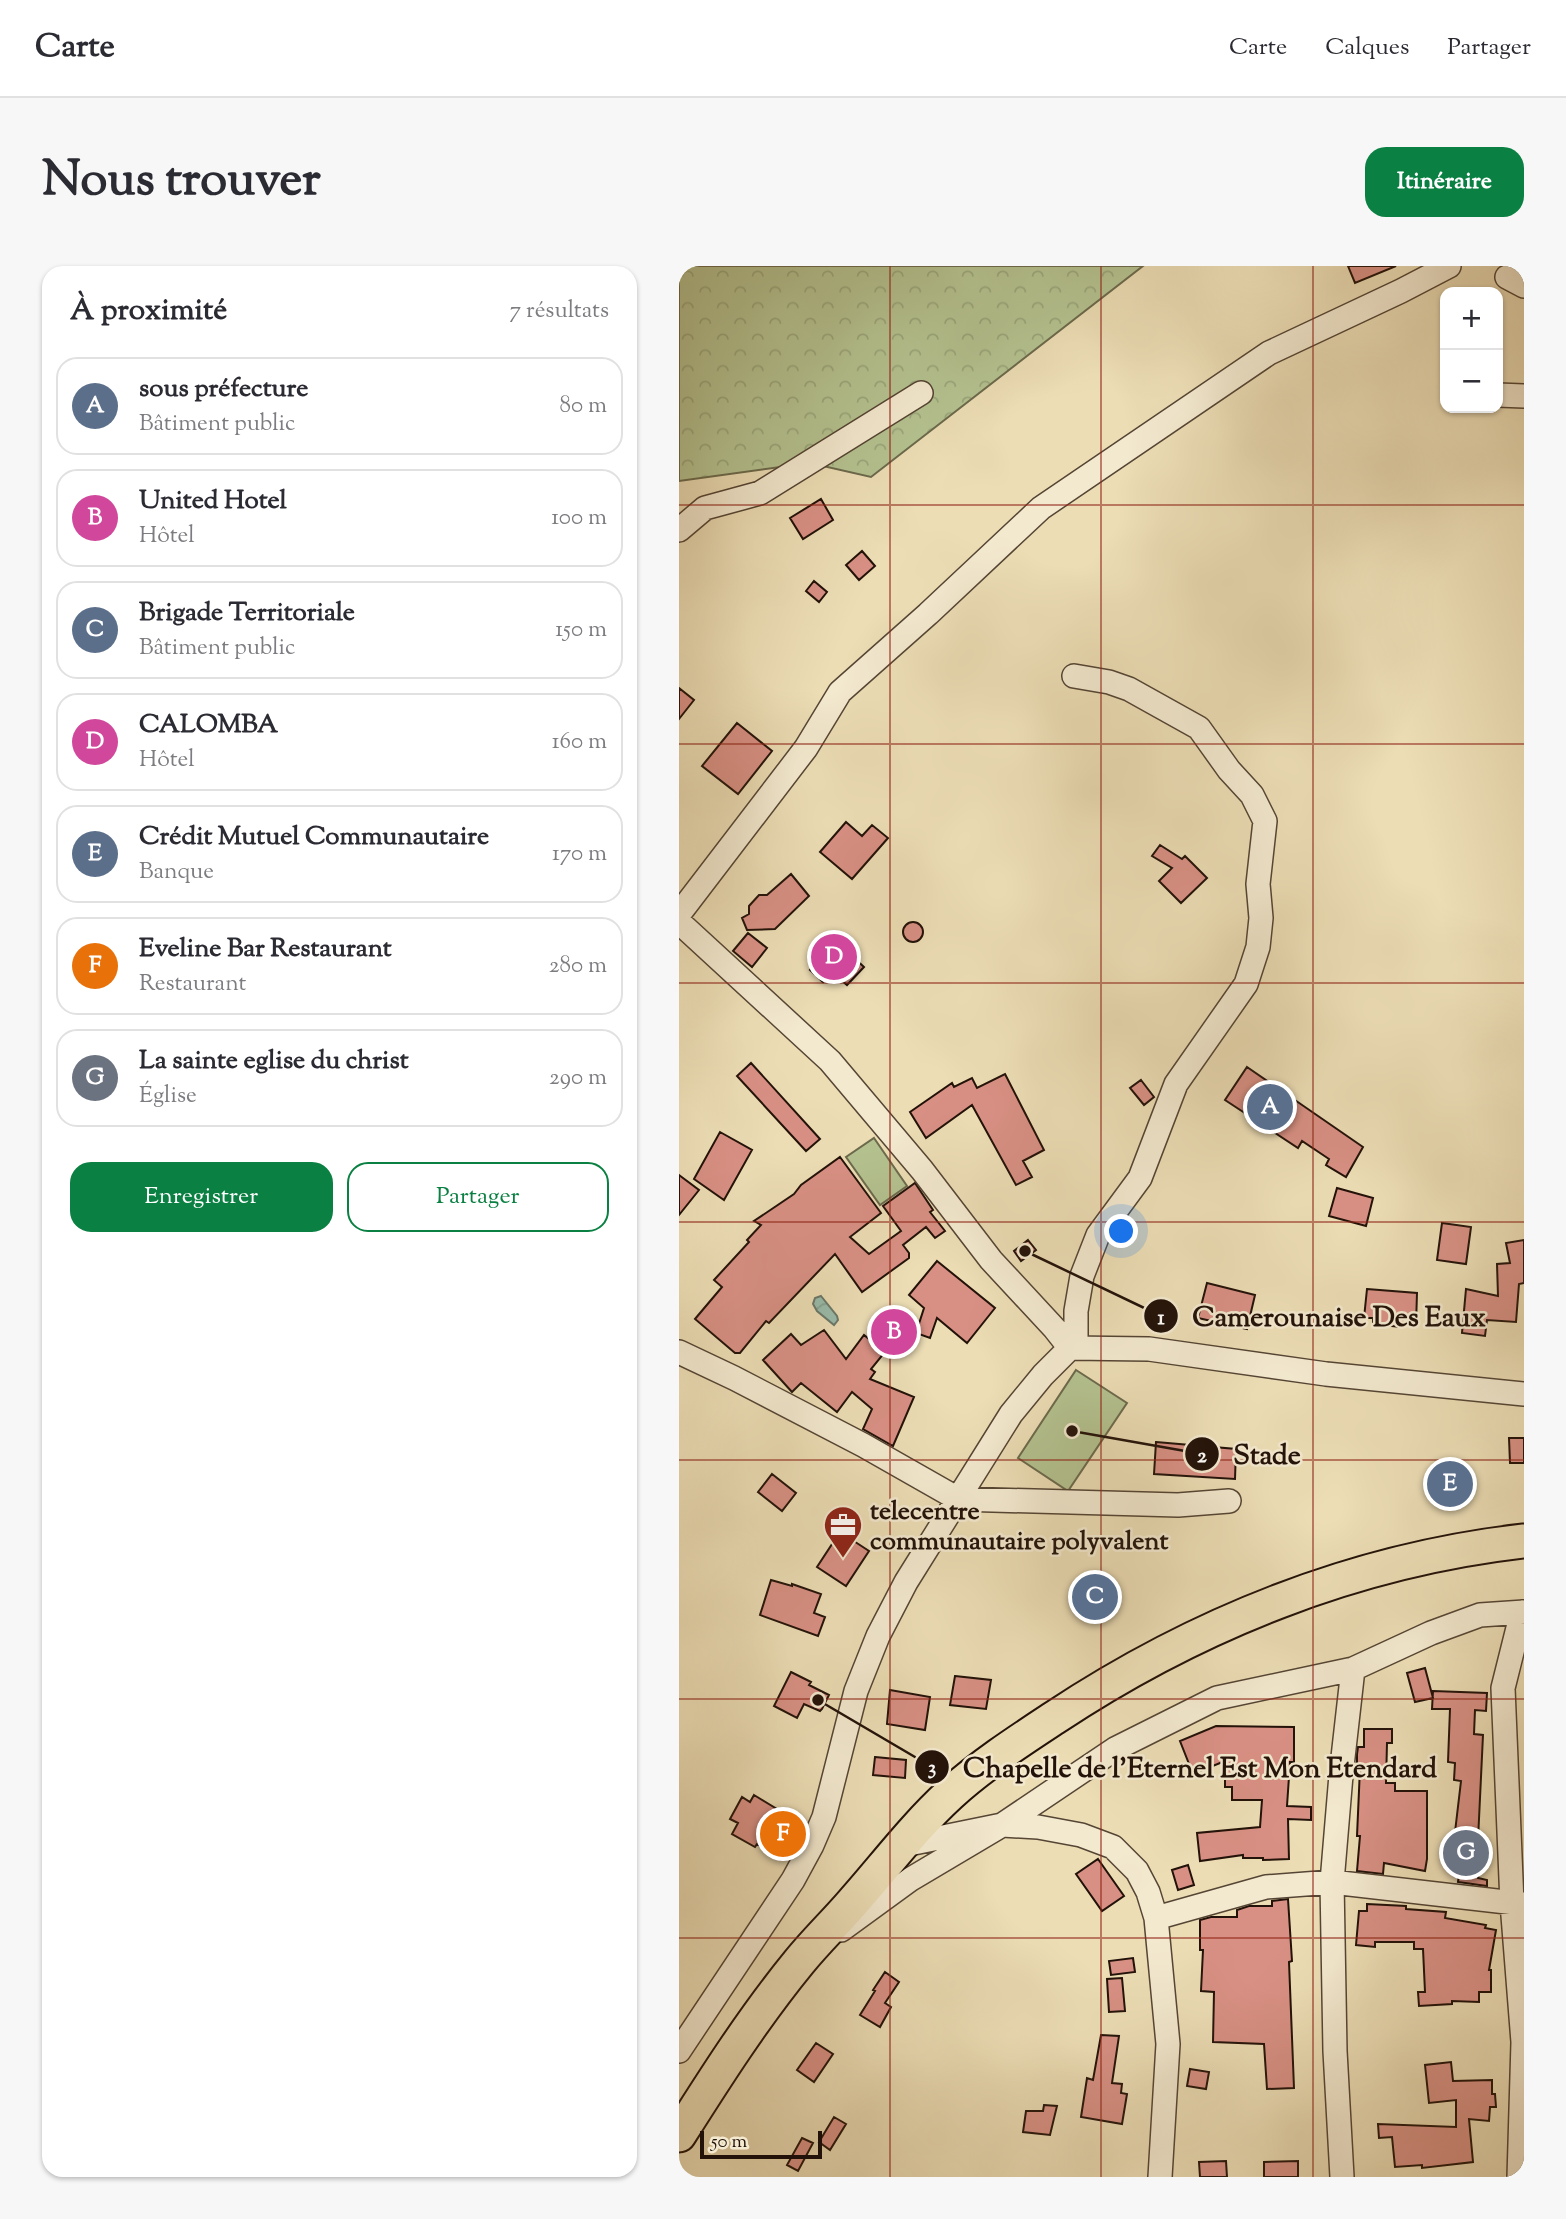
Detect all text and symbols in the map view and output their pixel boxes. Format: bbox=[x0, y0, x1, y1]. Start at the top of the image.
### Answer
text: Carte bbox=[35, 24, 115, 72]
text: Carte bbox=[1229, 31, 1287, 65]
text: Calques bbox=[1325, 31, 1409, 65]
text: Partager bbox=[1447, 31, 1531, 65]
text: Nous trouver bbox=[42, 147, 321, 217]
button: Itinéraire bbox=[1365, 147, 1524, 217]
map controls bbox=[1440, 287, 1503, 413]
button: + bbox=[1440, 287, 1503, 350]
text: À proximité bbox=[70, 290, 227, 333]
text: 7 résultats bbox=[510, 295, 609, 328]
button: − bbox=[1440, 350, 1503, 413]
text: sous préfecture bbox=[139, 371, 308, 408]
text: A bbox=[86, 390, 104, 423]
text: 80 m bbox=[559, 390, 607, 423]
text: Bâtiment public bbox=[139, 408, 295, 441]
text: United Hotel bbox=[139, 483, 287, 520]
text: B bbox=[88, 502, 102, 535]
text: 100 m bbox=[551, 502, 607, 535]
text: Hôtel bbox=[139, 520, 195, 553]
text: Brigade Territoriale bbox=[139, 595, 355, 632]
text: C bbox=[86, 614, 104, 647]
text: 150 m bbox=[555, 614, 607, 647]
text: Bâtiment public bbox=[139, 632, 295, 665]
text: CALOMBA bbox=[139, 707, 278, 744]
text: D bbox=[86, 726, 104, 759]
text: 160 m bbox=[552, 726, 607, 759]
text: Hôtel bbox=[139, 744, 195, 777]
text: Crédit Mutuel Communautaire bbox=[139, 819, 489, 856]
text: E bbox=[88, 838, 102, 871]
text: 170 m bbox=[552, 838, 607, 871]
text: Banque bbox=[139, 856, 214, 889]
text: Eveline Bar Restaurant bbox=[139, 931, 392, 968]
pin: D bbox=[811, 931, 857, 983]
text: F bbox=[89, 950, 101, 983]
text: 280 m bbox=[549, 950, 607, 983]
text: Restaurant bbox=[139, 968, 246, 1001]
text: La sainte eglise du christ bbox=[139, 1043, 409, 1080]
text: G bbox=[86, 1062, 104, 1095]
text: 290 m bbox=[549, 1062, 607, 1095]
text: Église bbox=[139, 1080, 197, 1113]
pin: A bbox=[1247, 1081, 1293, 1133]
button: Enregistrer bbox=[70, 1162, 333, 1232]
button: Partager bbox=[347, 1162, 609, 1232]
your location bbox=[1104, 1214, 1138, 1248]
callout: Camerounaise Des Eaux bbox=[1143, 1292, 1500, 1341]
text: Camerounaise Des Eaux bbox=[1192, 1299, 1486, 1339]
text: 1 bbox=[1157, 1304, 1165, 1334]
pin: B bbox=[871, 1306, 917, 1358]
callout: Stade bbox=[1184, 1430, 1315, 1479]
text: Stade bbox=[1233, 1437, 1301, 1477]
text: 2 bbox=[1197, 1442, 1207, 1472]
pin: E bbox=[1427, 1458, 1473, 1510]
place label: telecentre communautaire polyvalent bbox=[870, 1494, 1168, 1561]
office icon: telecentre communautaire polyvalent bbox=[822, 1504, 864, 1559]
pin: C bbox=[1072, 1571, 1118, 1623]
callout: Chapelle de l'Eternel Est Mon Etendard bbox=[914, 1742, 1451, 1791]
text: Chapelle de l'Eternel Est Mon Etendard bbox=[963, 1750, 1437, 1790]
text: 3 bbox=[928, 1754, 936, 1784]
pin: F bbox=[760, 1808, 806, 1860]
pin: G bbox=[1443, 1827, 1489, 1879]
scale bar bbox=[700, 2128, 823, 2160]
text: 50 m bbox=[711, 2129, 747, 2156]

